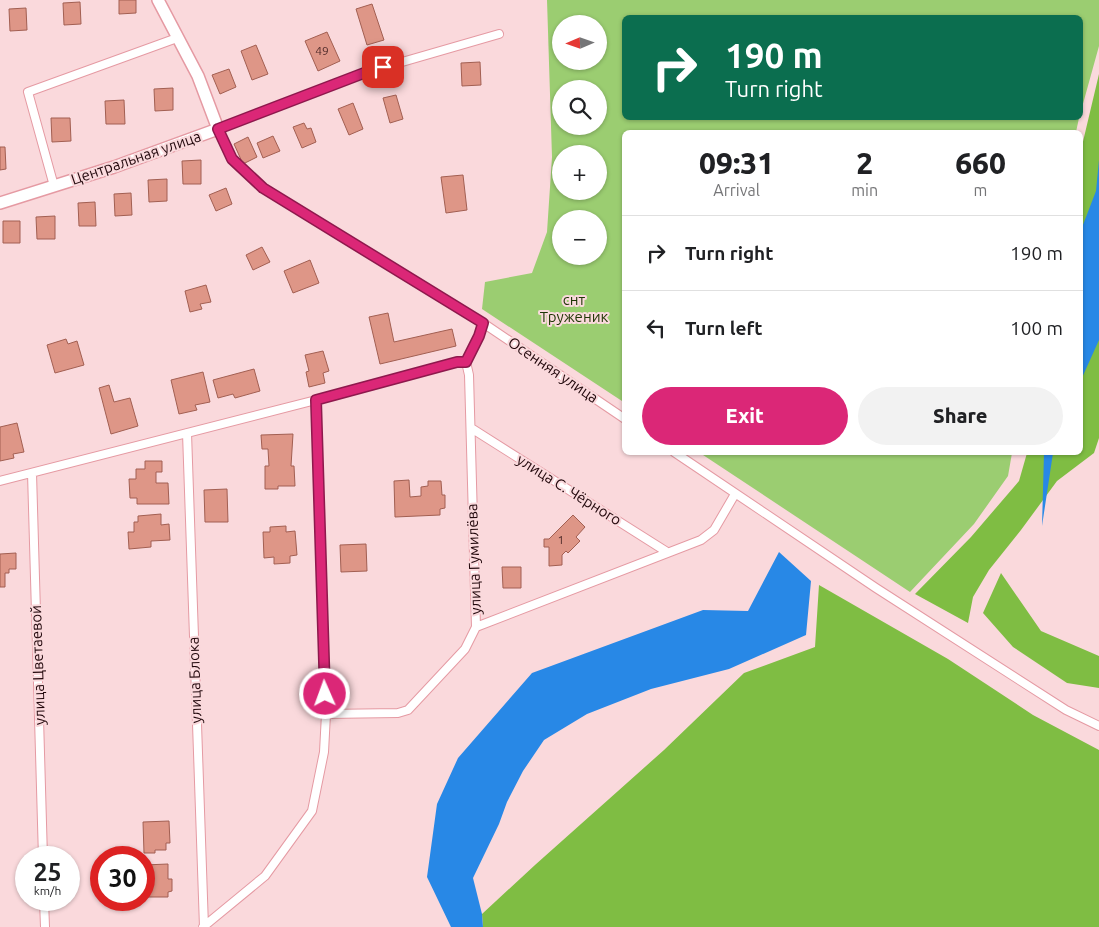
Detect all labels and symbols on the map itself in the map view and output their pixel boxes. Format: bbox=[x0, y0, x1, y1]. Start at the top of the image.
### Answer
north arrow bbox=[552, 15, 608, 70]
house number: 49 bbox=[315, 44, 329, 57]
pin bbox=[362, 46, 404, 88]
street label: Центральная улица bbox=[69, 127, 203, 188]
park label: снт Труженик bbox=[540, 291, 609, 325]
street label: Осенняя улица bbox=[505, 333, 602, 406]
street label: улица С. Чёрного bbox=[514, 451, 625, 529]
street label: улица Гумилёва bbox=[463, 503, 484, 615]
house number: 1 bbox=[558, 533, 564, 546]
street label: улица Цветаевой bbox=[27, 605, 48, 725]
street label: улица Блока bbox=[184, 636, 205, 724]
position arrow bbox=[298, 667, 350, 719]
speed limit sign: 30 bbox=[90, 846, 155, 911]

